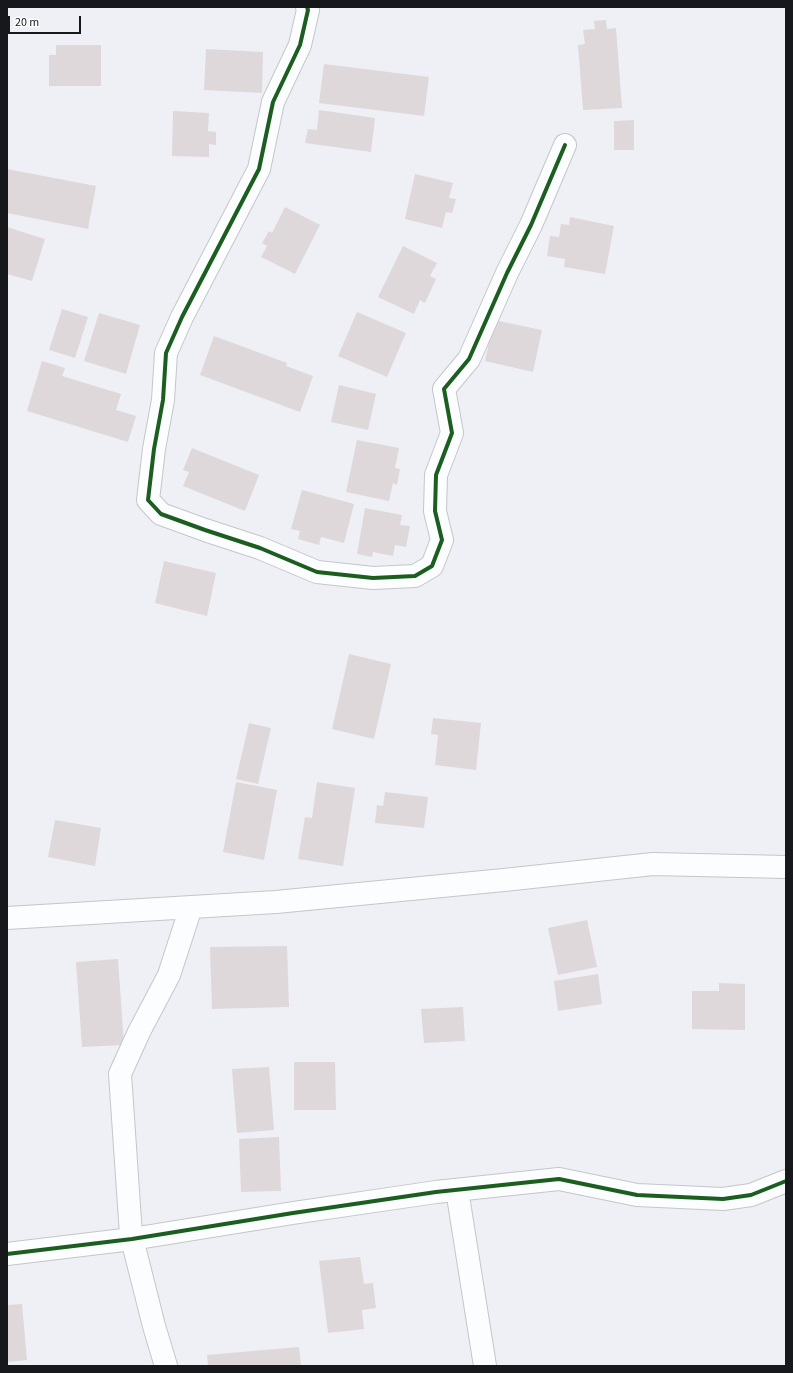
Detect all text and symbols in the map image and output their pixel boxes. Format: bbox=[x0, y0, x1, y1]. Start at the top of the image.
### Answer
scale bar bbox=[10, 8, 83, 34]
text: 20 m bbox=[15, 14, 39, 31]

